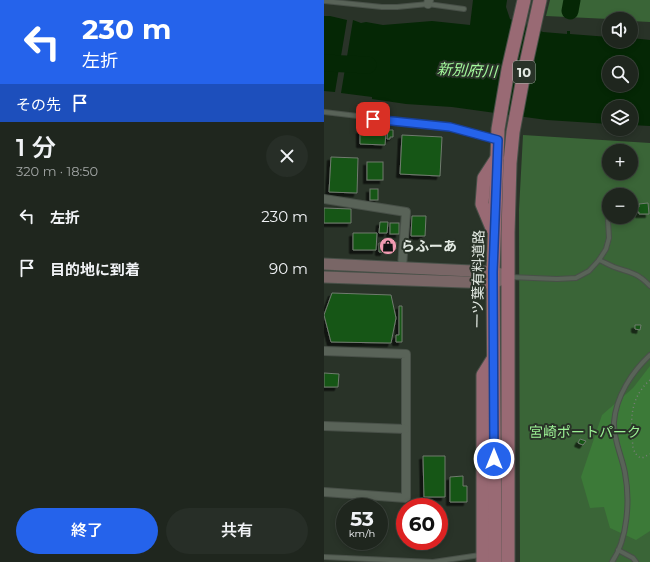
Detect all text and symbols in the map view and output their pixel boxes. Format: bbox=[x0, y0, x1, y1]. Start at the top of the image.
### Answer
text: 230 m bbox=[82, 12, 171, 46]
map controls bbox=[602, 12, 638, 224]
button: sound bbox=[602, 12, 638, 48]
icon: left bbox=[16, 16, 68, 68]
text: 左折 bbox=[82, 50, 118, 72]
button: search bbox=[602, 56, 638, 92]
water label: 新別府川 bbox=[437, 59, 499, 81]
road number: 10 bbox=[513, 61, 535, 83]
icon: arrive bbox=[69, 92, 91, 114]
text: その先 bbox=[16, 95, 61, 114]
button: layers bbox=[602, 100, 638, 136]
pin bbox=[356, 102, 390, 136]
icon: arrive bbox=[362, 108, 384, 130]
text: 1 分 bbox=[16, 133, 56, 162]
button: close bbox=[266, 135, 308, 177]
button: + bbox=[602, 144, 638, 180]
text: 320 m · 18:50 bbox=[16, 163, 98, 179]
button: − bbox=[602, 188, 638, 224]
icon: left bbox=[16, 205, 38, 227]
text: 230 m bbox=[261, 207, 308, 226]
text: 左折 bbox=[50, 208, 80, 227]
street label: 一ツ葉有料道路 bbox=[468, 230, 488, 328]
shop icon: らふーあ bbox=[378, 236, 398, 256]
place label: らふーあ bbox=[401, 237, 457, 255]
icon: arrive bbox=[16, 257, 38, 279]
text: 90 m bbox=[269, 259, 308, 278]
text: 目的地に到着 bbox=[50, 260, 140, 279]
park label: 宮崎ポートパーク bbox=[529, 423, 641, 441]
position arrow bbox=[473, 438, 515, 480]
speed limit sign: 60 bbox=[396, 498, 448, 550]
text: 53 bbox=[350, 507, 374, 531]
button: 終了 bbox=[16, 508, 158, 554]
button: 共有 bbox=[166, 508, 308, 554]
text: km/h bbox=[349, 527, 375, 540]

